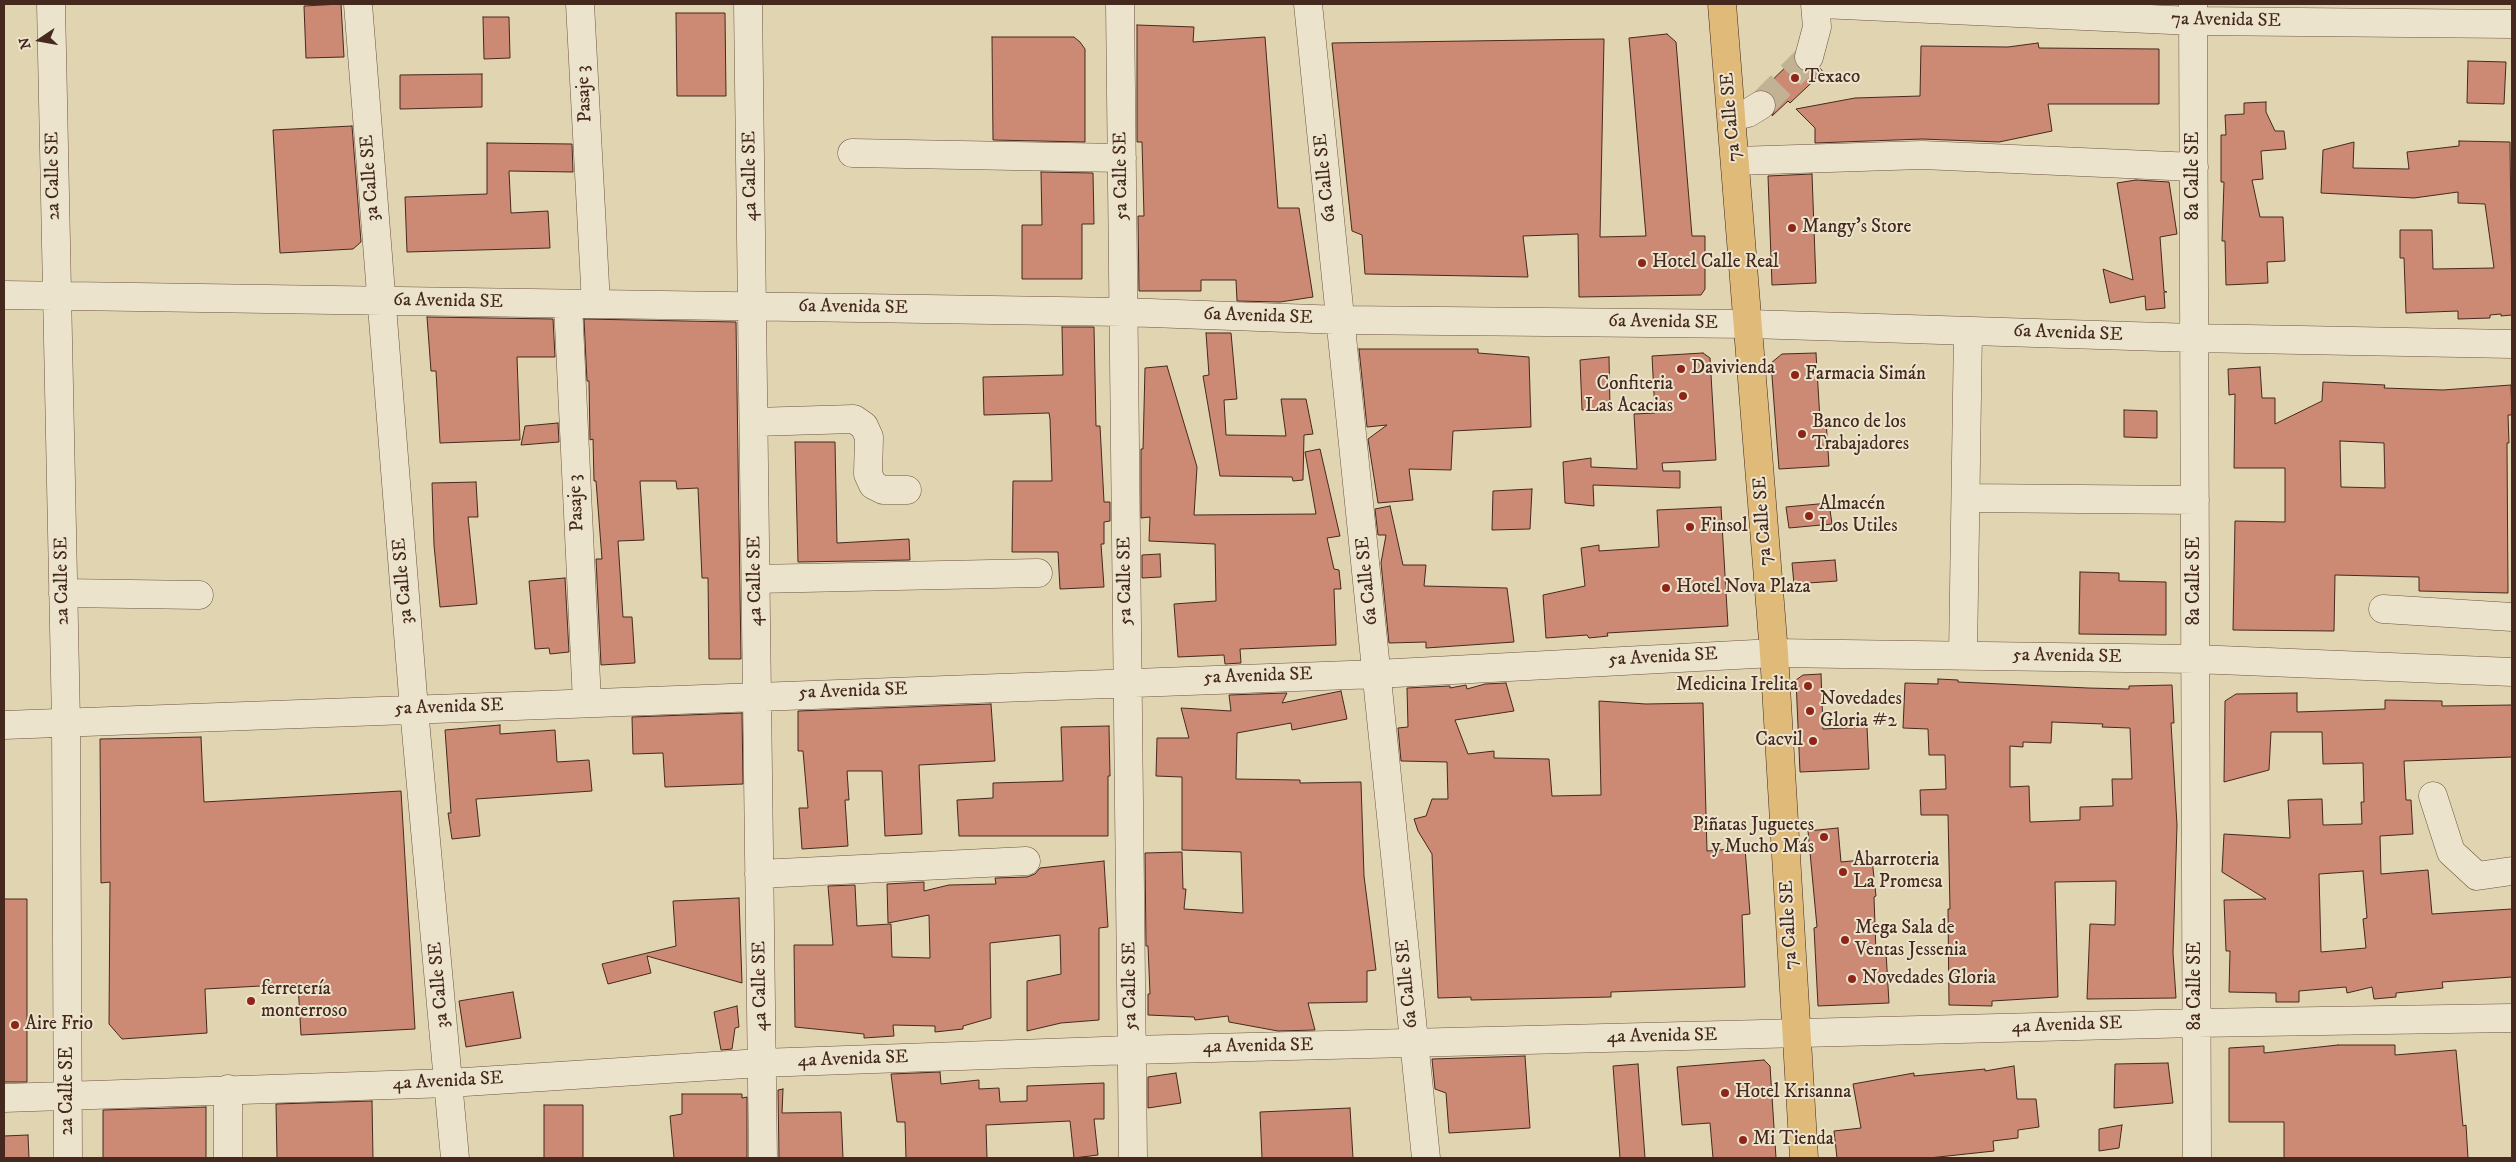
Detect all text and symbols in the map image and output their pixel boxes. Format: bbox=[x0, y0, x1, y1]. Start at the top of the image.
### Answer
street label: 7a Avenida SE bbox=[2171, 9, 2281, 33]
north arrow bbox=[15, 15, 65, 65]
text: N bbox=[15, 36, 35, 51]
street label: Pasaje 3 bbox=[572, 65, 598, 123]
place label: Texaco bbox=[1805, 67, 1860, 89]
street label: 7a Calle SE bbox=[1717, 71, 1747, 163]
marker: Texaco bbox=[1789, 72, 1801, 84]
street label: 2a Calle SE bbox=[42, 131, 66, 221]
street label: 4a Calle SE bbox=[739, 131, 763, 221]
street label: 5a Calle SE bbox=[1110, 131, 1134, 221]
street label: 8a Calle SE bbox=[2183, 131, 2205, 221]
street label: 6a Calle SE bbox=[1310, 132, 1342, 224]
street label: 3a Calle SE bbox=[357, 134, 385, 222]
place label: Mangy's Store bbox=[1802, 217, 1911, 239]
marker: Mangy's Store bbox=[1786, 222, 1798, 234]
place label: Hotel Calle Real bbox=[1652, 252, 1779, 274]
marker: Hotel Calle Real bbox=[1636, 257, 1648, 269]
street label: 6a Avenida SE bbox=[393, 290, 503, 314]
street label: 6a Avenida SE bbox=[798, 296, 908, 320]
street label: 6a Avenida SE bbox=[1203, 304, 1313, 330]
street label: 6a Avenida SE bbox=[1608, 311, 1718, 335]
street label: 6a Avenida SE bbox=[2013, 321, 2123, 347]
place label: Davivienda bbox=[1691, 358, 1775, 380]
marker: Davivienda bbox=[1675, 363, 1687, 375]
place label: Farmacia Simán bbox=[1805, 364, 1926, 386]
marker: Farmacia Simán bbox=[1789, 369, 1801, 381]
place label: Confiteria Las Acacias bbox=[1585, 374, 1673, 418]
marker: Confiteria Las Acacias bbox=[1677, 390, 1689, 402]
place label: Banco de los Trabajadores bbox=[1812, 412, 1909, 456]
marker: Banco de los Trabajadores bbox=[1796, 428, 1808, 440]
street label: Pasaje 3 bbox=[564, 474, 590, 532]
street label: 7a Calle SE bbox=[1750, 476, 1778, 566]
place label: Almacén Los Utiles bbox=[1819, 494, 1898, 538]
marker: Almacén Los Utiles bbox=[1803, 510, 1815, 522]
place label: Finsol bbox=[1700, 516, 1748, 538]
marker: Finsol bbox=[1684, 521, 1696, 533]
street label: 6a Calle SE bbox=[1352, 535, 1384, 627]
street label: 2a Calle SE bbox=[51, 536, 75, 626]
street label: 4a Calle SE bbox=[744, 536, 768, 626]
street label: 5a Calle SE bbox=[1114, 536, 1138, 626]
street label: 8a Calle SE bbox=[2184, 536, 2206, 626]
street label: 3a Calle SE bbox=[389, 537, 419, 625]
place label: Hotel Nova Plaza bbox=[1676, 577, 1811, 599]
marker: Hotel Nova Plaza bbox=[1660, 582, 1672, 594]
street label: 5a Avenida SE bbox=[1608, 644, 1718, 672]
street label: 5a Avenida SE bbox=[2012, 645, 2122, 669]
street label: 5a Avenida SE bbox=[1203, 664, 1313, 690]
place label: Medicina Irelita bbox=[1676, 675, 1798, 697]
street label: 5a Avenida SE bbox=[798, 679, 908, 705]
marker: Medicina Irelita bbox=[1802, 680, 1814, 692]
place label: Novedades Gloria #2 bbox=[1820, 689, 1902, 733]
street label: 5a Avenida SE bbox=[394, 695, 504, 721]
marker: Novedades Gloria #2 bbox=[1804, 705, 1816, 717]
place label: Cacvil bbox=[1755, 730, 1803, 752]
marker: Cacvil bbox=[1807, 735, 1819, 747]
place label: Piñatas Juguetes y Mucho Más bbox=[1693, 815, 1814, 859]
marker: Piñatas Juguetes y Mucho Más bbox=[1818, 831, 1830, 843]
place label: Abarroteria La Promesa bbox=[1853, 850, 1943, 894]
marker: Abarroteria La Promesa bbox=[1837, 866, 1849, 878]
street label: 7a Calle SE bbox=[1776, 880, 1804, 970]
place label: Mega Sala de Ventas Jessenia bbox=[1855, 918, 1967, 962]
marker: Mega Sala de Ventas Jessenia bbox=[1839, 934, 1851, 946]
street label: 6a Calle SE bbox=[1392, 938, 1424, 1030]
street label: 3a Calle SE bbox=[425, 941, 455, 1029]
street label: 4a Calle SE bbox=[749, 941, 773, 1031]
street label: 5a Calle SE bbox=[1119, 941, 1143, 1031]
street label: 8a Calle SE bbox=[2185, 941, 2207, 1031]
place label: Novedades Gloria bbox=[1862, 968, 1996, 990]
marker: Novedades Gloria bbox=[1846, 973, 1858, 985]
place label: ferretería monterroso bbox=[261, 979, 347, 1023]
marker: ferretería monterroso bbox=[245, 995, 257, 1007]
street label: 4a Avenida SE bbox=[2011, 1013, 2123, 1039]
place label: Aire Frio bbox=[25, 1014, 93, 1036]
marker: Aire Frio bbox=[9, 1019, 21, 1031]
street label: 4a Avenida SE bbox=[1606, 1025, 1718, 1049]
street label: 4a Avenida SE bbox=[1202, 1035, 1314, 1059]
street label: 2a Calle SE bbox=[57, 1047, 79, 1135]
street label: 4a Avenida SE bbox=[797, 1047, 909, 1073]
street label: 4a Avenida SE bbox=[392, 1068, 504, 1096]
place label: Hotel Krisanna bbox=[1735, 1082, 1851, 1104]
marker: Hotel Krisanna bbox=[1719, 1087, 1731, 1099]
place label: Mi Tienda bbox=[1753, 1129, 1834, 1151]
marker: Mi Tienda bbox=[1737, 1134, 1749, 1146]

